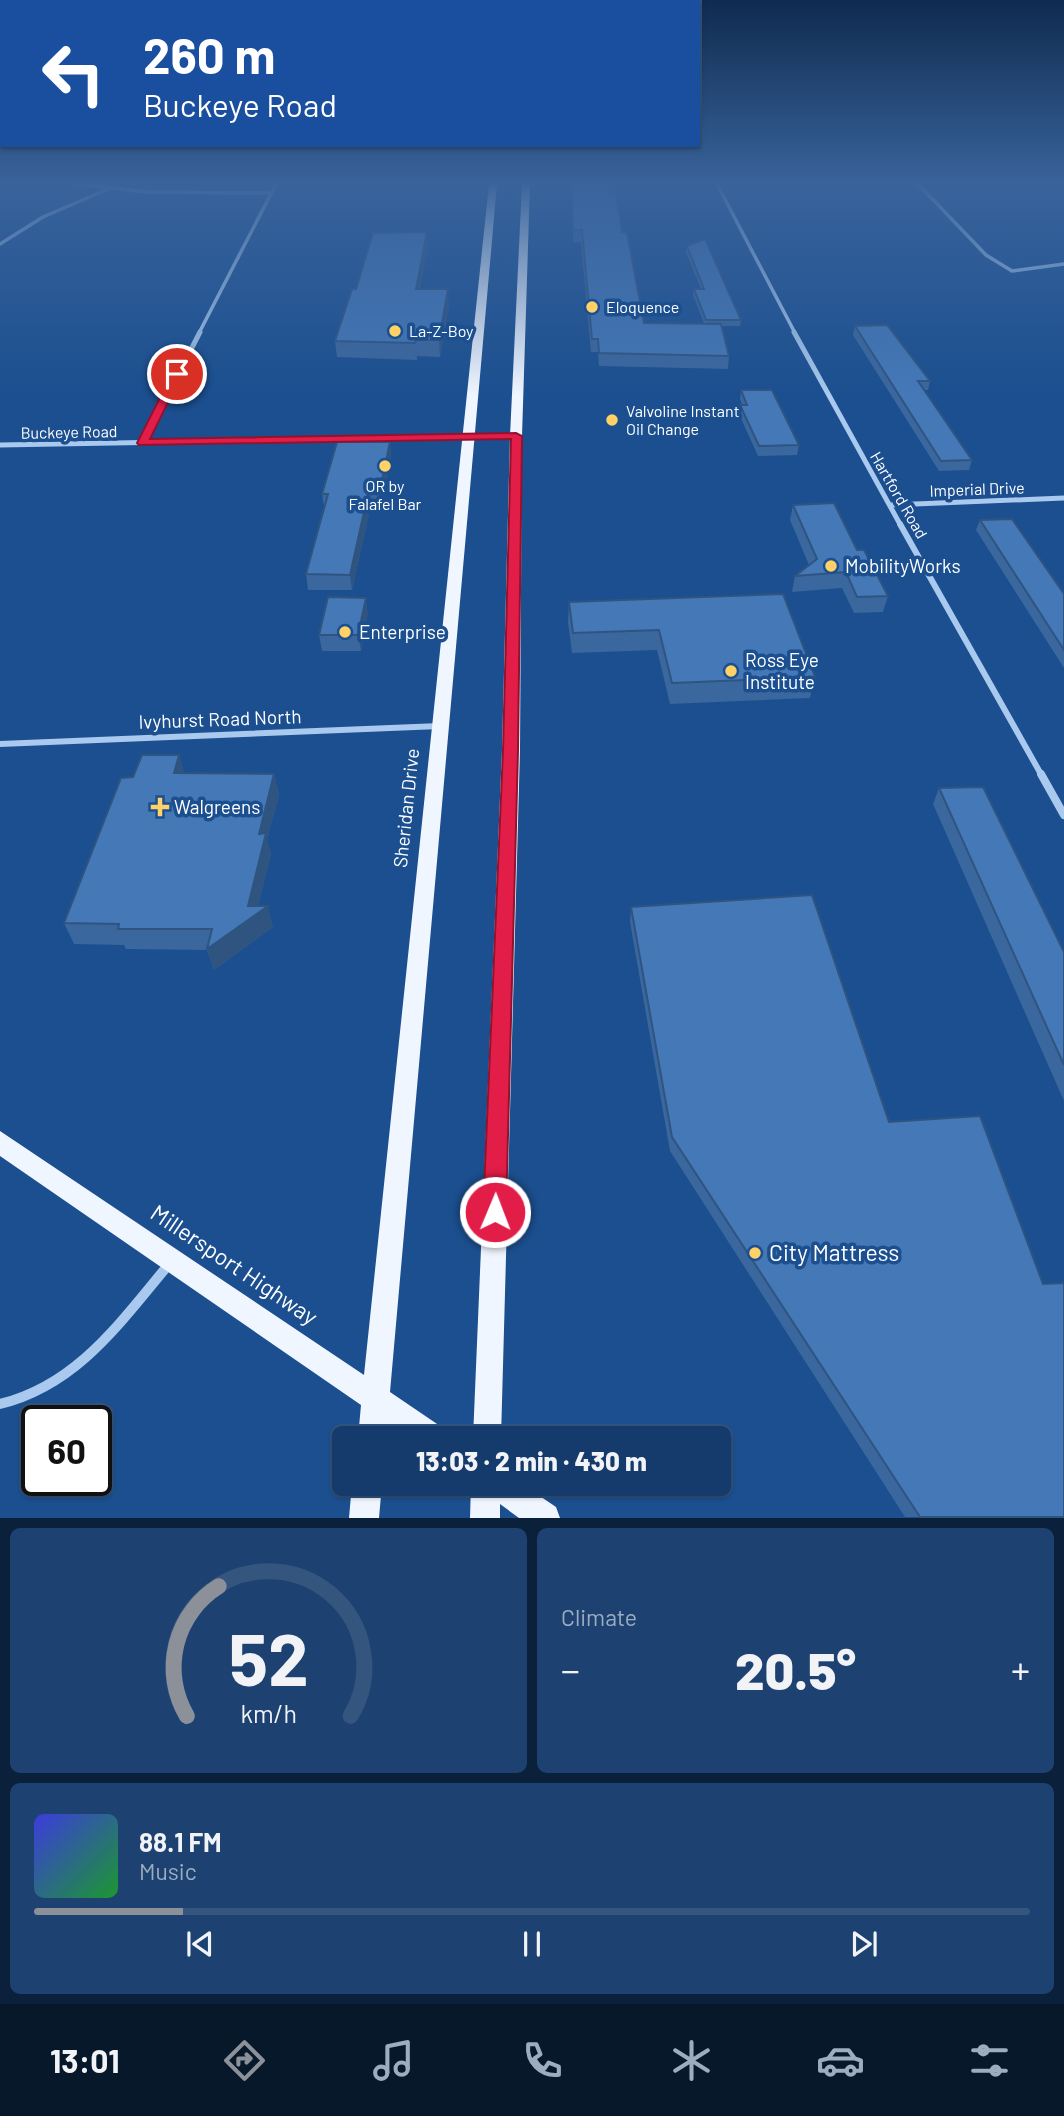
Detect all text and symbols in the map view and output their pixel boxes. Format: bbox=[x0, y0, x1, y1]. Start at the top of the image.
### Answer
text: 260 m bbox=[143, 25, 275, 84]
icon: left bbox=[28, 28, 119, 119]
text: Buckeye Road bbox=[143, 85, 337, 123]
place label: Eloquence bbox=[606, 297, 679, 316]
marker: Eloquence bbox=[584, 299, 600, 315]
place label: La-Z-Boy bbox=[409, 321, 474, 340]
marker: La-Z-Boy bbox=[387, 323, 403, 339]
pin bbox=[147, 344, 207, 404]
icon: arrive bbox=[158, 355, 196, 393]
place label: Valvoline Instant Oil Change bbox=[626, 401, 739, 438]
marker: Valvoline Instant Oil Change bbox=[604, 412, 620, 428]
street label: Buckeye Road bbox=[20, 421, 118, 442]
street label: Hartford Road bbox=[867, 448, 932, 542]
marker: OR by Falafel Bar bbox=[377, 458, 393, 474]
place label: OR by Falafel Bar bbox=[349, 476, 422, 513]
street label: Imperial Drive bbox=[929, 477, 1025, 500]
place label: MobilityWorks bbox=[845, 554, 961, 577]
marker: MobilityWorks bbox=[823, 558, 839, 574]
place label: Enterprise bbox=[359, 620, 446, 643]
marker: Enterprise bbox=[337, 624, 353, 640]
place label: Ross Eye Institute bbox=[745, 648, 819, 693]
marker: Ross Eye Institute bbox=[723, 663, 739, 679]
street label: Ivyhurst Road North bbox=[138, 704, 302, 733]
street label: Sheridan Drive bbox=[388, 747, 423, 869]
place label: Walgreens bbox=[174, 795, 260, 818]
marker: Walgreens bbox=[152, 799, 168, 815]
position arrow bbox=[458, 1175, 532, 1249]
street label: Millersport Highway bbox=[146, 1198, 324, 1331]
place label: City Mattress bbox=[769, 1238, 899, 1266]
marker: City Mattress bbox=[747, 1245, 763, 1261]
speed limit sign: 60 bbox=[21, 1405, 112, 1496]
text: 13:03 · 2 min · 430 m bbox=[416, 1445, 647, 1476]
text: Climate bbox=[561, 1603, 637, 1631]
text: 52 bbox=[228, 1614, 309, 1702]
text: 20.5° bbox=[735, 1638, 856, 1700]
text: − bbox=[561, 1646, 580, 1692]
text: + bbox=[1011, 1646, 1030, 1692]
text: km/h bbox=[240, 1698, 297, 1728]
text: 88.1 FM bbox=[139, 1826, 222, 1857]
text: Music bbox=[139, 1857, 197, 1885]
icon: previous bbox=[181, 1925, 219, 1963]
icon: pause bbox=[513, 1925, 551, 1963]
icon: next bbox=[845, 1925, 883, 1963]
icon: directions bbox=[220, 2036, 269, 2085]
icon: music bbox=[369, 2036, 418, 2085]
icon: phone bbox=[518, 2036, 567, 2085]
icon: climate bbox=[667, 2036, 716, 2085]
icon: car bbox=[816, 2036, 865, 2085]
icon: filters bbox=[965, 2036, 1014, 2085]
text: 13:01 bbox=[50, 2041, 120, 2079]

